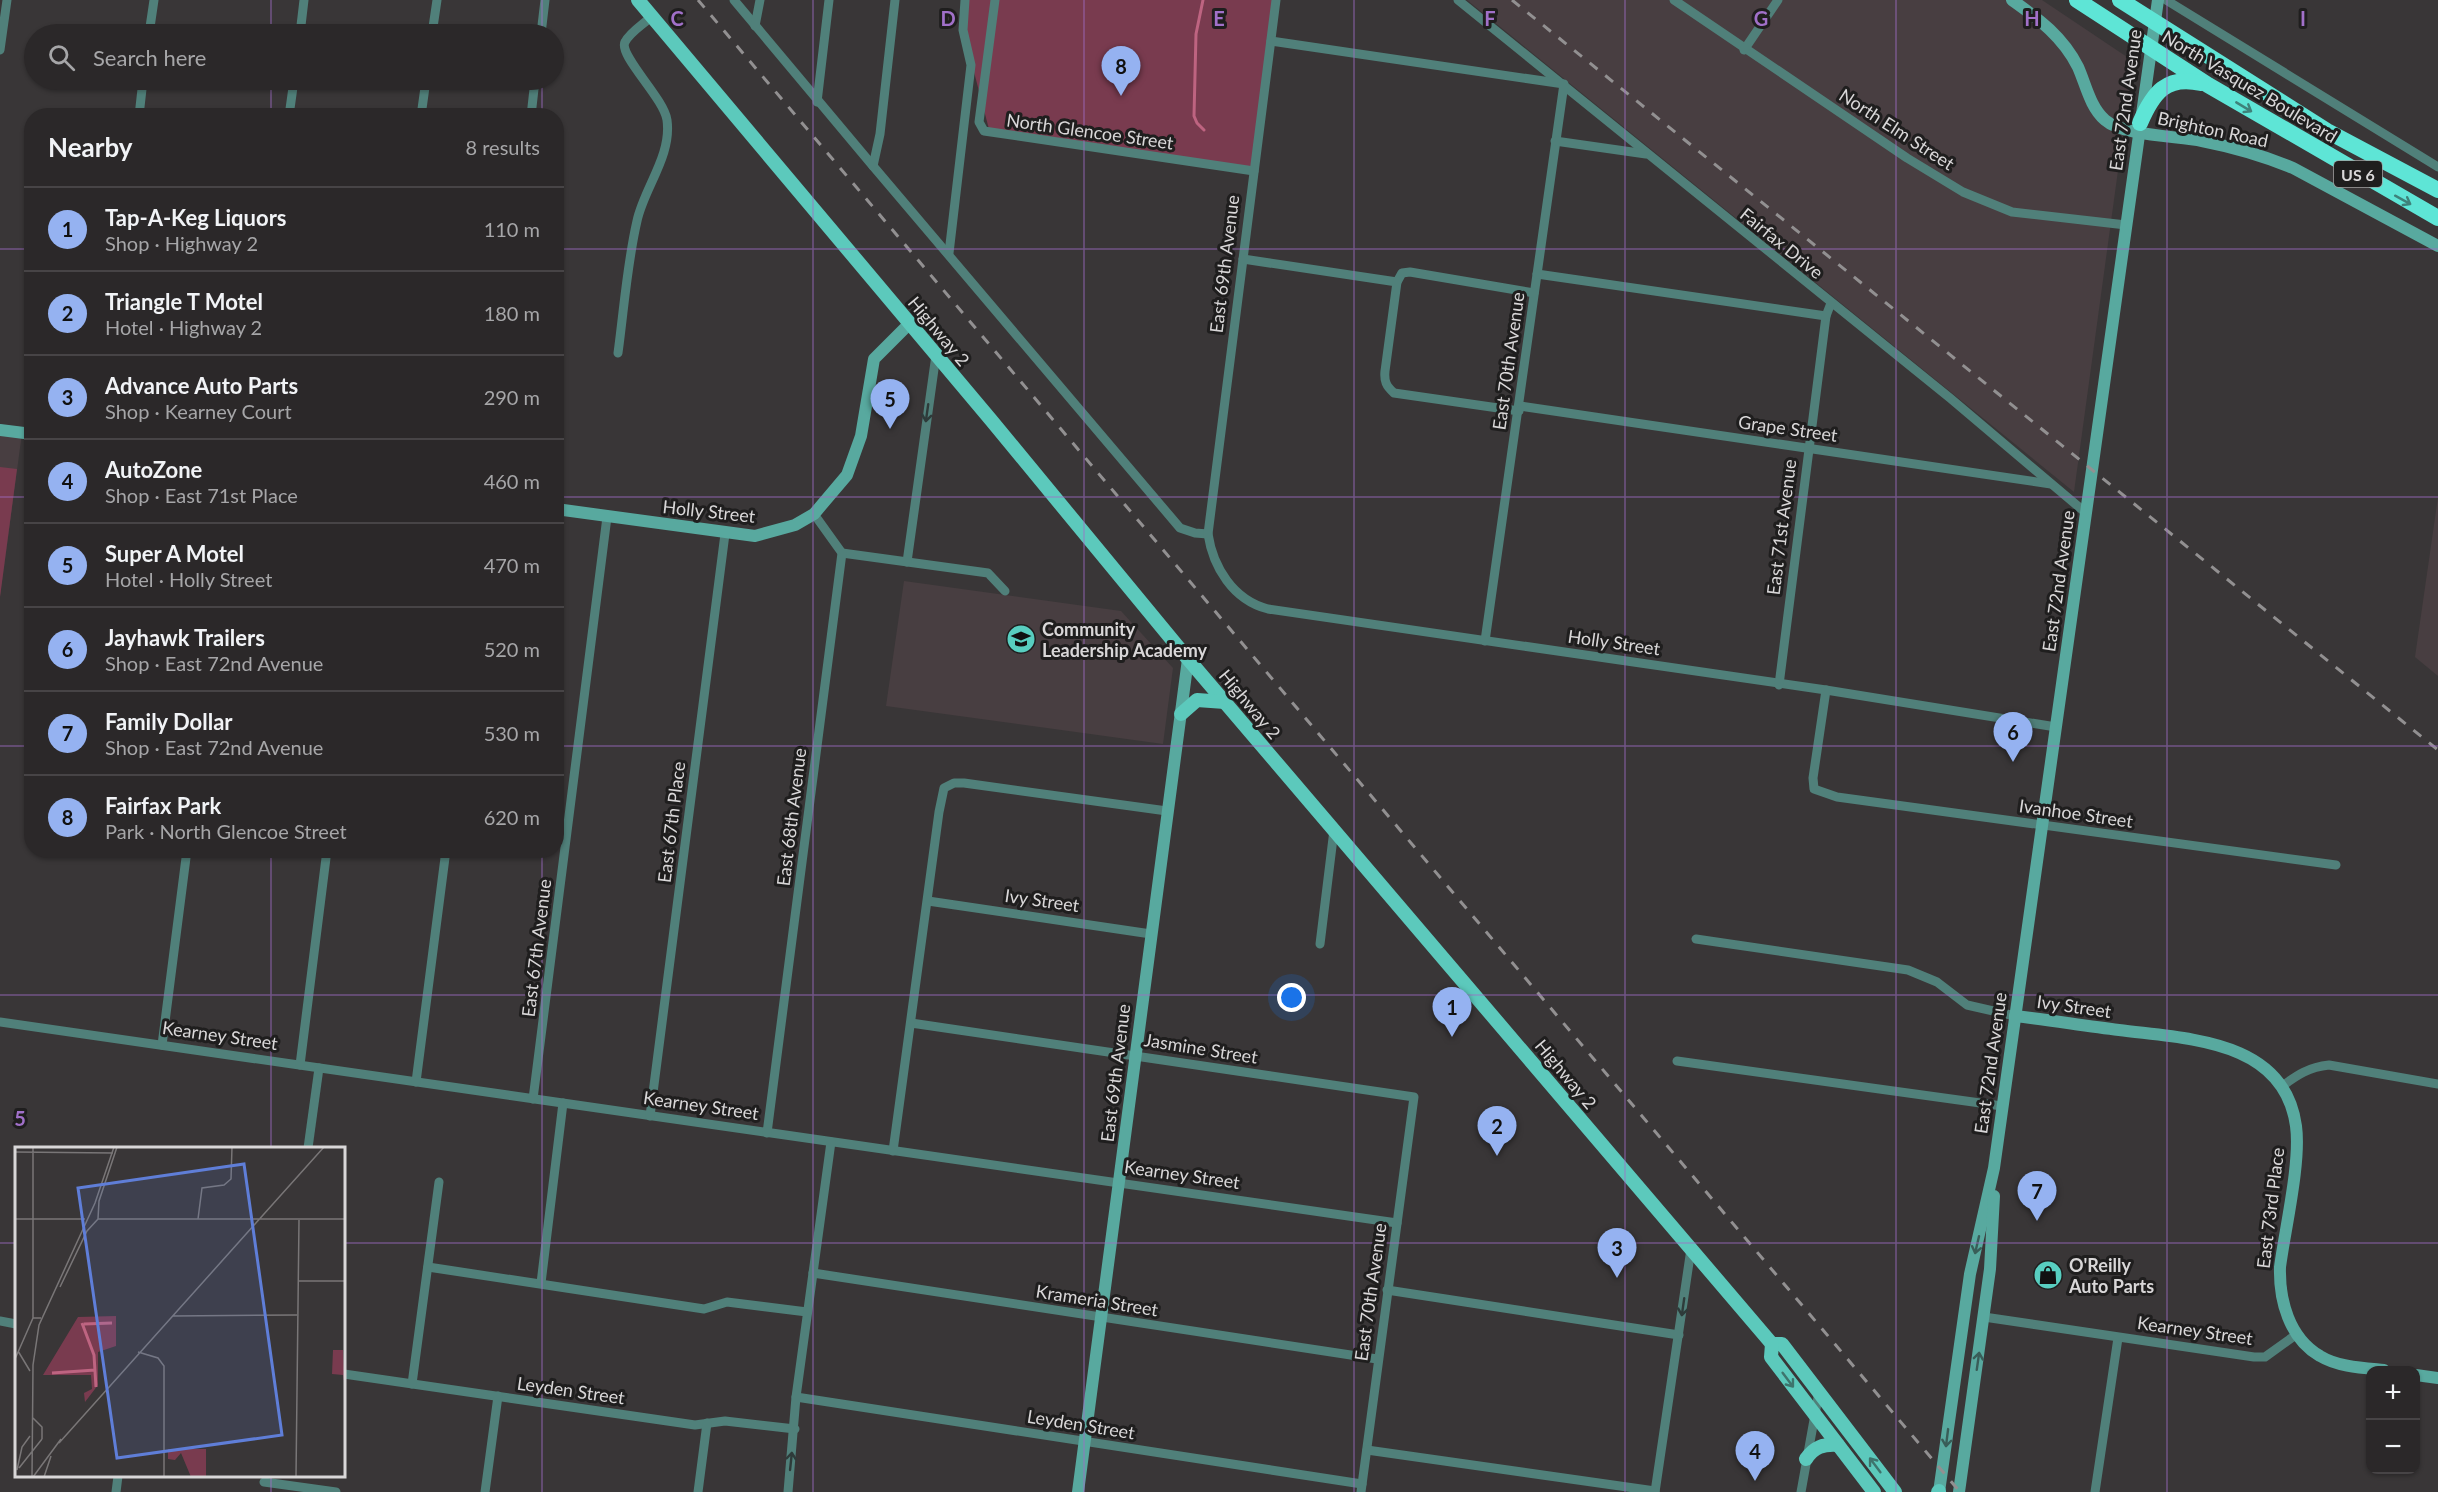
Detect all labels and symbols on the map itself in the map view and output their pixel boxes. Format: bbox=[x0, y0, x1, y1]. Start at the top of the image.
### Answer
text: C bbox=[670, 6, 684, 30]
text: D bbox=[940, 6, 956, 30]
text: E bbox=[1213, 6, 1225, 30]
text: F bbox=[1484, 6, 1496, 30]
text: G bbox=[1754, 6, 1768, 30]
text: H bbox=[2024, 6, 2040, 30]
text: I bbox=[2300, 6, 2306, 30]
street label: North Vasquez Boulevard bbox=[2159, 25, 2341, 147]
street label: East 72nd Avenue bbox=[2104, 28, 2146, 172]
pin: 8 bbox=[1102, 46, 1140, 96]
street label: North Elm Street bbox=[1835, 84, 1959, 175]
one-way arrow bbox=[2235, 101, 2252, 113]
street label: Brighton Road bbox=[2156, 107, 2270, 151]
street label: North Glencoe Street bbox=[1005, 108, 1175, 154]
road number: US 6 bbox=[2334, 161, 2382, 187]
street label: East 69th Avenue bbox=[1205, 194, 1243, 334]
one-way arrow bbox=[2394, 194, 2411, 206]
street label: Fairfax Drive bbox=[1736, 203, 1828, 283]
street label: East 70th Avenue bbox=[1487, 291, 1529, 431]
street label: Highway 2 bbox=[904, 292, 974, 370]
pin: 5 bbox=[870, 380, 910, 429]
one-way arrow bbox=[922, 402, 933, 422]
street label: Grape Street bbox=[1737, 410, 1840, 446]
street label: East 71st Avenue bbox=[1762, 458, 1800, 596]
street label: Holly Street bbox=[662, 495, 757, 527]
street label: East 72nd Avenue bbox=[2037, 509, 2079, 653]
place label: Community Leadership Academy bbox=[1042, 618, 1207, 661]
school or university icon: Community Leadership Academy bbox=[1005, 623, 1037, 655]
street label: Holly Street bbox=[1566, 625, 1662, 659]
street label: Highway 2 bbox=[1215, 665, 1285, 743]
pin: 6 bbox=[1994, 712, 2032, 762]
street label: East 68th Avenue bbox=[772, 747, 810, 887]
street label: East 67th Place bbox=[653, 760, 689, 884]
street label: Ivanhoe Street bbox=[2018, 794, 2135, 832]
street label: East 67th Avenue bbox=[517, 878, 555, 1018]
street label: Ivy Street bbox=[1003, 884, 1081, 916]
your location bbox=[1277, 983, 1306, 1012]
pin: 1 bbox=[1432, 988, 1472, 1037]
street label: Ivy Street bbox=[2035, 990, 2113, 1022]
street label: East 72nd Avenue bbox=[1969, 991, 2011, 1135]
street label: East 69th Avenue bbox=[1096, 1003, 1134, 1143]
street label: Kearney Street bbox=[161, 1016, 280, 1054]
street label: Jasmine Street bbox=[1143, 1028, 1260, 1068]
street label: Highway 2 bbox=[1531, 1035, 1601, 1113]
street label: Kearney Street bbox=[642, 1086, 761, 1124]
text: 5 bbox=[14, 1106, 26, 1130]
pin: 2 bbox=[1478, 1106, 1516, 1156]
street label: East 73rd Place bbox=[2252, 1146, 2288, 1270]
inset map bbox=[15, 1147, 345, 1477]
street label: Kearney Street bbox=[1123, 1155, 1242, 1193]
pin: 7 bbox=[2018, 1172, 2056, 1221]
street label: East 70th Avenue bbox=[1349, 1222, 1391, 1362]
pin: 3 bbox=[1598, 1228, 1636, 1278]
one-way arrow bbox=[1970, 1236, 1982, 1255]
place label: O'Reilly Auto Parts bbox=[2068, 1254, 2154, 1297]
shop icon: O'Reilly Auto Parts bbox=[2032, 1259, 2064, 1291]
street label: Krameria Street bbox=[1034, 1279, 1160, 1321]
one-way arrow bbox=[1677, 1296, 1688, 1316]
street label: Kearney Street bbox=[2136, 1311, 2255, 1349]
one-way arrow bbox=[1972, 1351, 1983, 1371]
street label: Leyden Street bbox=[516, 1372, 627, 1409]
one-way arrow bbox=[1782, 1372, 1795, 1388]
street label: Leyden Street bbox=[1026, 1405, 1137, 1443]
one-way arrow bbox=[1942, 1428, 1953, 1447]
pin: 4 bbox=[1736, 1432, 1774, 1481]
one-way arrow bbox=[786, 1451, 797, 1471]
one-way arrow bbox=[1868, 1458, 1881, 1474]

